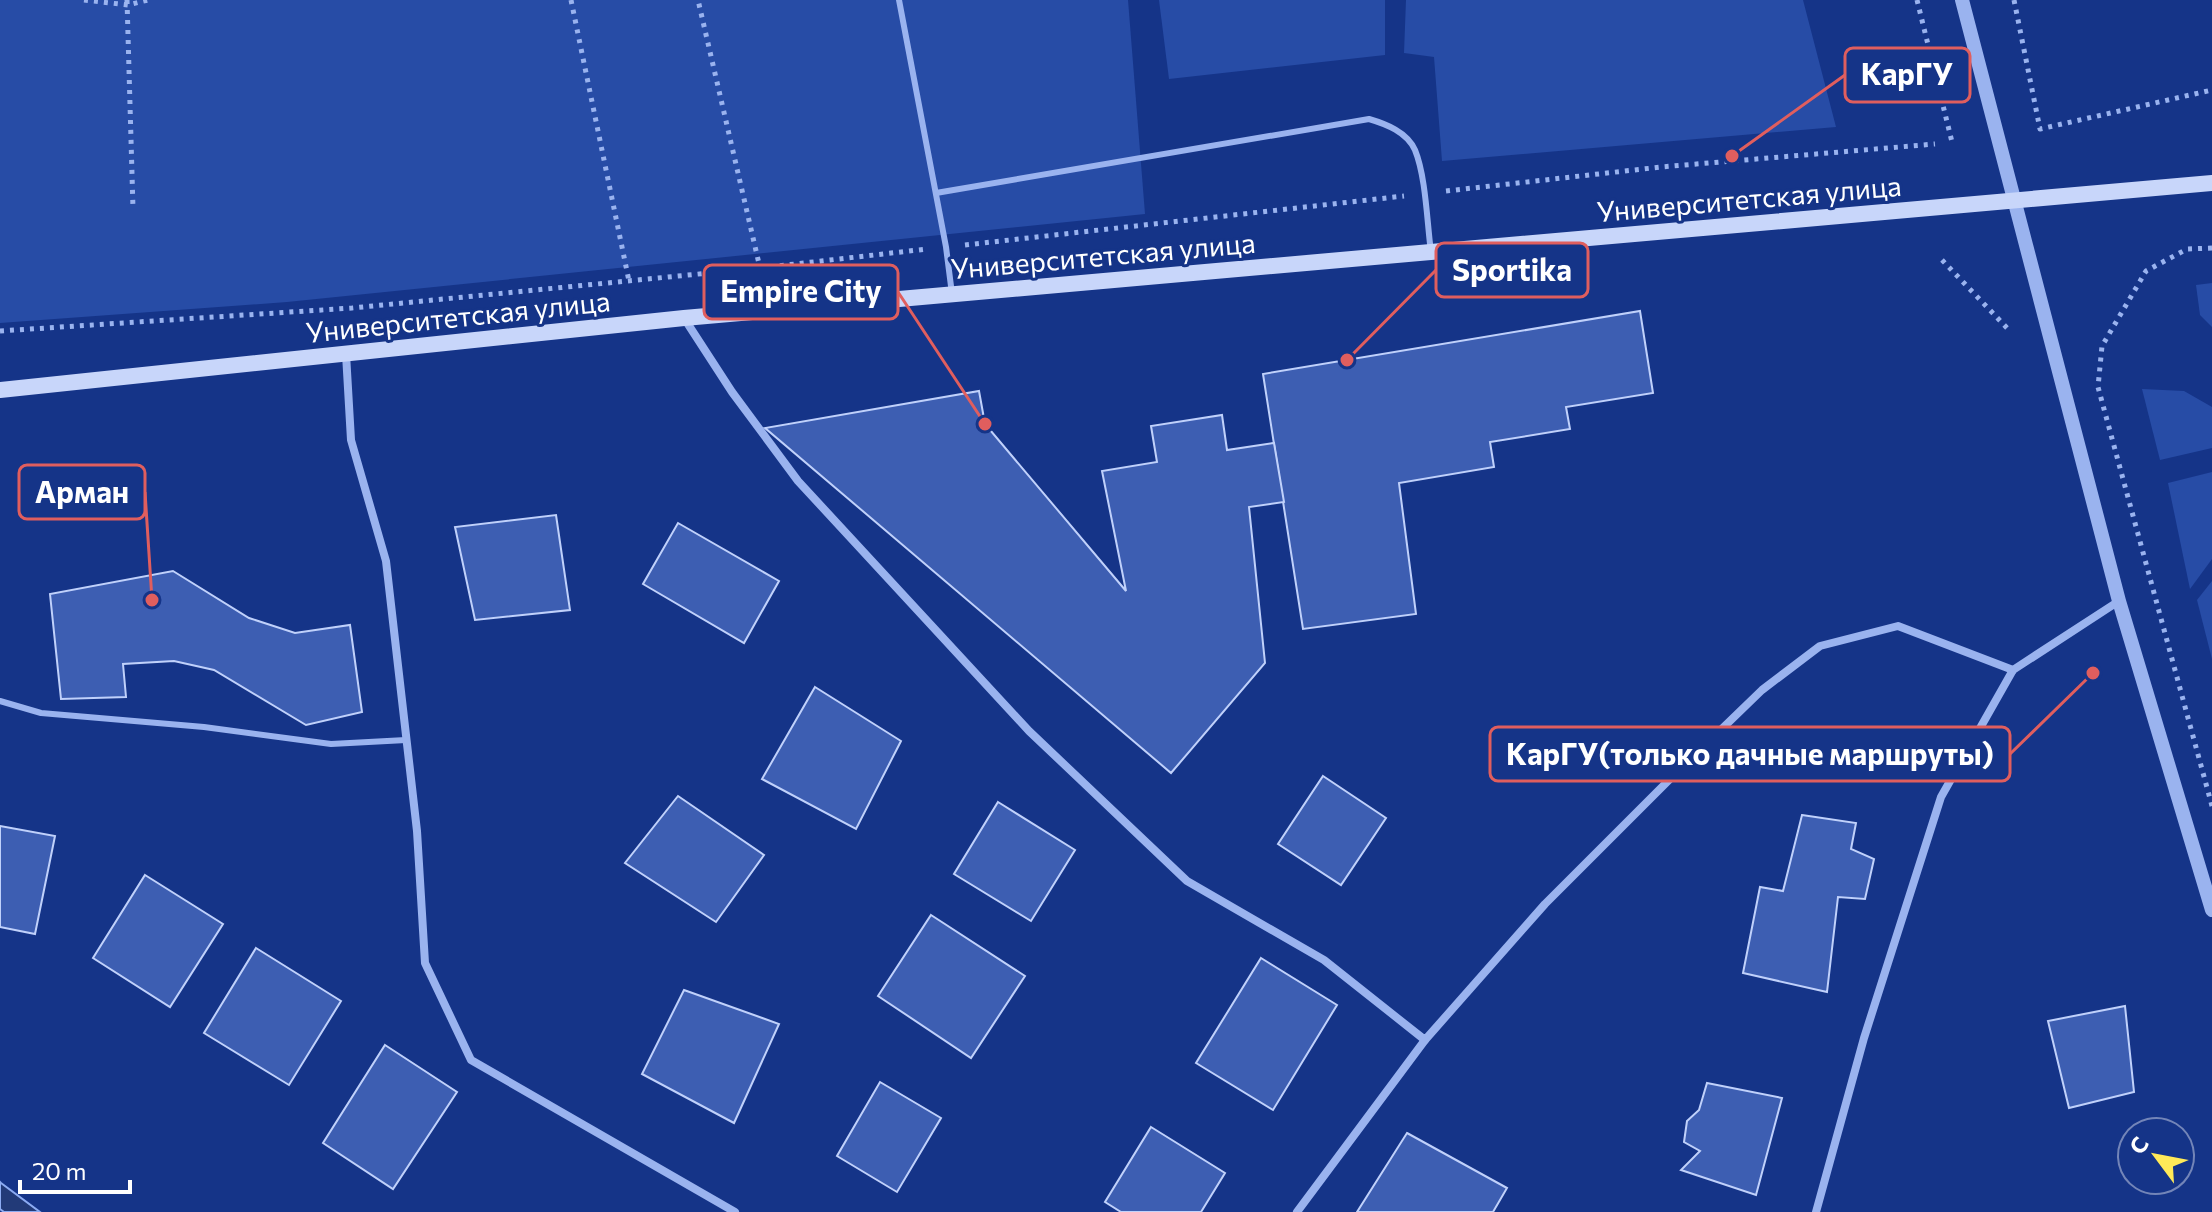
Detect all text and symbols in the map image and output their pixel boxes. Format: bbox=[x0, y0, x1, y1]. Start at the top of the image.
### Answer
callout: КарГУ bbox=[1845, 48, 1970, 102]
text: КарГУ bbox=[1861, 54, 1953, 91]
street label: Университетская улица bbox=[1595, 168, 1903, 228]
street label: Университетская улица bbox=[949, 225, 1257, 285]
callout: Sportika bbox=[1436, 243, 1588, 297]
text: Sportika bbox=[1452, 250, 1572, 287]
callout: Empire City bbox=[704, 265, 898, 319]
text: Empire City bbox=[720, 271, 882, 308]
street label: Университетская улица bbox=[304, 283, 612, 349]
callout: Арман bbox=[19, 465, 145, 519]
text: Арман bbox=[35, 472, 129, 509]
callout: КарГУ(только дачные маршруты) bbox=[1490, 727, 2010, 781]
text: КарГУ(только дачные маршруты) bbox=[1506, 734, 1994, 771]
north arrow bbox=[2116, 1116, 2196, 1196]
text: С bbox=[2123, 1132, 2154, 1159]
scale bar bbox=[20, 1144, 130, 1194]
text: 20 m bbox=[32, 1156, 86, 1185]

